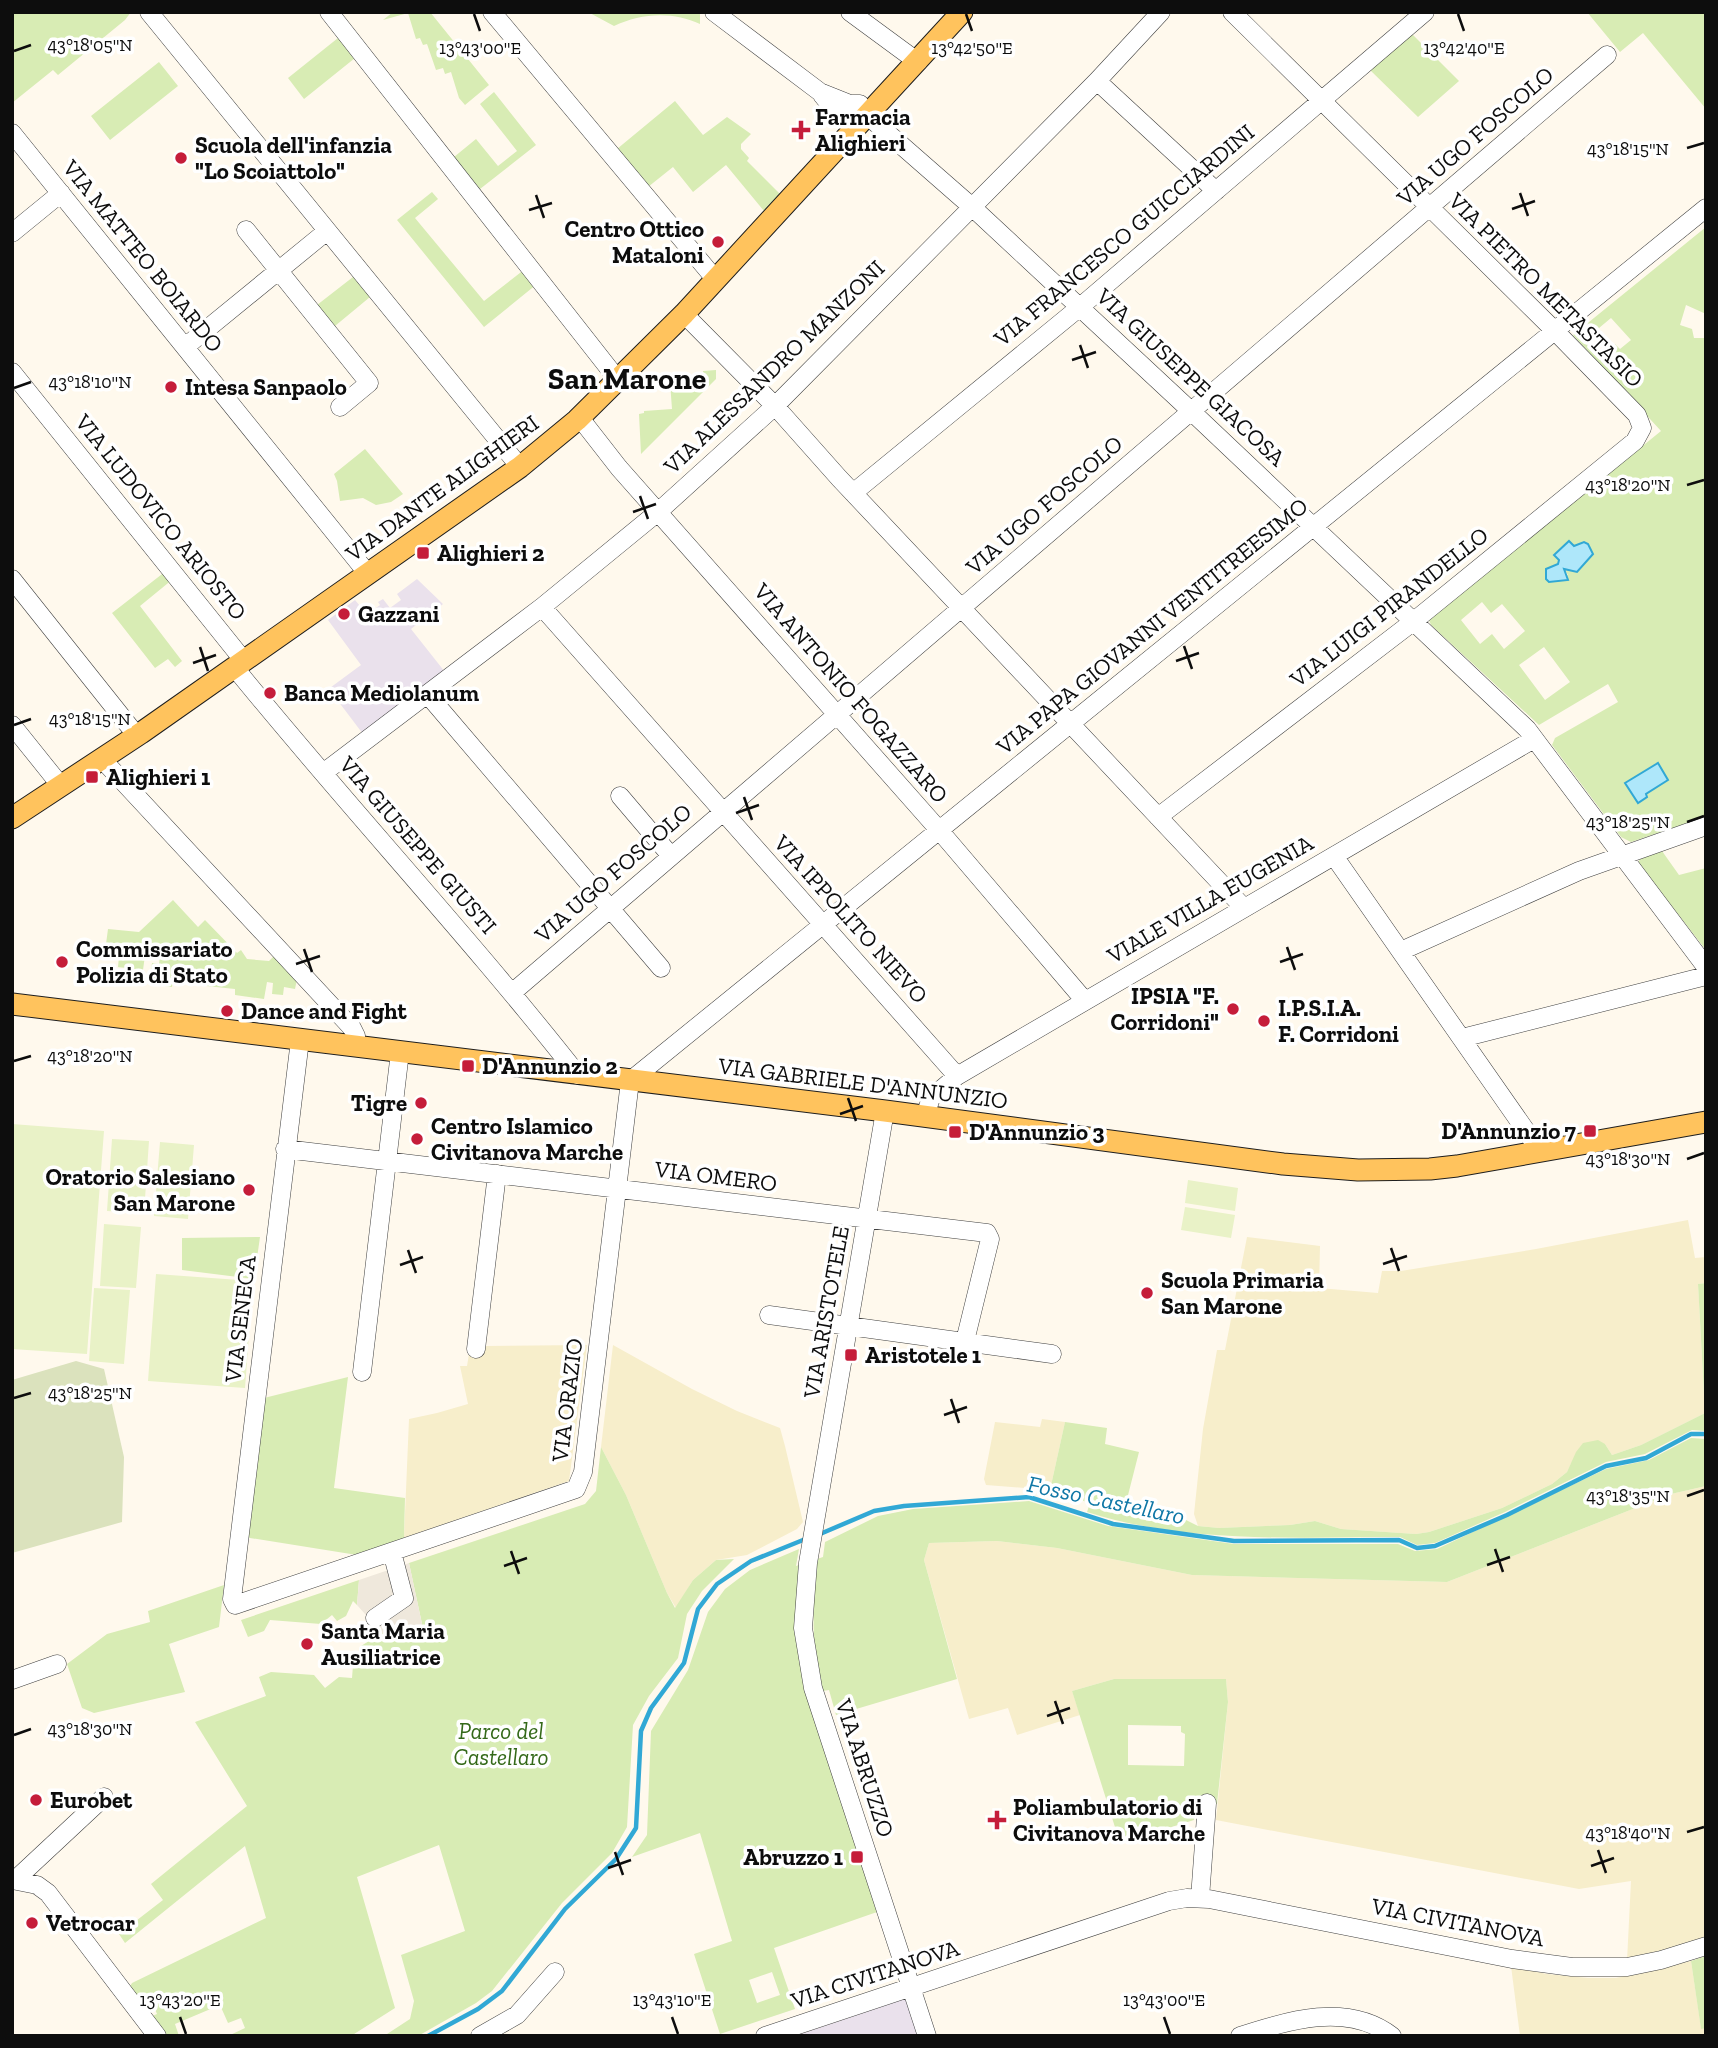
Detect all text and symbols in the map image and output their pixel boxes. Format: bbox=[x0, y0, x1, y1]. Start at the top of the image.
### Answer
text: 43°18'05"N bbox=[47, 34, 133, 56]
text: 13°43'00"E bbox=[439, 37, 521, 59]
text: 13°42'50"E bbox=[931, 37, 1013, 59]
text: 13°42'40"E bbox=[1423, 37, 1505, 59]
street label: VIA UGO FOSCOLO bbox=[1390, 60, 1559, 212]
place label: Farmacia Alighieri bbox=[815, 103, 911, 157]
street label: VIA FRANCESCO GUICCIARDINI bbox=[987, 118, 1260, 353]
marker: Farmacia Alighieri bbox=[793, 122, 809, 138]
place label: Scuola dell'infanzia "Lo Scoiattolo" bbox=[195, 131, 392, 185]
text: 43°18'15"N bbox=[1587, 138, 1669, 160]
marker: Scuola dell'infanzia "Lo Scoiattolo" bbox=[173, 150, 189, 166]
street label: VIA MATTEO BOIARDO bbox=[56, 153, 229, 358]
street label: VIA PIETRO METASTASIO bbox=[1442, 186, 1649, 393]
place label: Centro Ottico Mataloni bbox=[564, 215, 704, 269]
marker: Centro Ottico Mataloni bbox=[710, 234, 726, 250]
street label: VIA ALESSANDRO MANZONI bbox=[657, 254, 890, 481]
street label: VIA GIUSEPPE GIACOSA bbox=[1090, 281, 1292, 473]
district label: San Marone bbox=[548, 361, 706, 397]
text: 43°18'10"N bbox=[49, 371, 131, 393]
place label: Intesa Sanpaolo bbox=[185, 373, 347, 401]
marker: Intesa Sanpaolo bbox=[163, 379, 179, 395]
street label: VIA LUDOVICO ARIOSTO bbox=[69, 408, 253, 626]
street label: VIA DANTE ALIGHIERI bbox=[339, 409, 544, 568]
street label: VIA UGO FOSCOLO bbox=[959, 429, 1128, 581]
text: 43°18'20"N bbox=[1585, 474, 1671, 496]
street label: VIA PAPA GIOVANNI VENTITREESIMO bbox=[990, 492, 1313, 761]
street label: VIA LUIGI PIRANDELLO bbox=[1284, 521, 1494, 694]
place label: Alighieri 2 bbox=[437, 539, 544, 567]
marker: Alighieri 2 bbox=[415, 545, 431, 561]
street label: VIA ANTONIO FOGAZZARO bbox=[747, 577, 954, 809]
place label: Gazzani bbox=[358, 600, 440, 628]
marker: Gazzani bbox=[336, 606, 352, 622]
place label: Banca Mediolanum bbox=[284, 679, 479, 707]
marker: Banca Mediolanum bbox=[262, 685, 278, 701]
text: 43°18'15"N bbox=[49, 708, 131, 730]
street label: VIA GIUSEPPE GIUSTI bbox=[333, 750, 503, 939]
place label: Alighieri 1 bbox=[106, 763, 210, 791]
marker: Alighieri 1 bbox=[84, 769, 100, 785]
street label: VIA UGO FOSCOLO bbox=[528, 797, 697, 949]
text: 43°18'25"N bbox=[1586, 811, 1670, 833]
street label: VIA IPPOLITO NIEVO bbox=[767, 828, 934, 1009]
street label: VIALE VILLA EUGENIA bbox=[1101, 828, 1319, 970]
place label: Commissariato Polizia di Stato bbox=[76, 935, 233, 989]
marker: Commissariato Polizia di Stato bbox=[54, 954, 70, 970]
place label: IPSIA "F. Corridoni" bbox=[1110, 982, 1219, 1036]
place label: I.P.S.I.A. F. Corridoni bbox=[1278, 994, 1399, 1048]
place label: Dance and Fight bbox=[241, 997, 408, 1025]
marker: IPSIA "F. Corridoni" bbox=[1225, 1001, 1241, 1017]
marker: Dance and Fight bbox=[219, 1003, 235, 1019]
marker: I.P.S.I.A. F. Corridoni bbox=[1256, 1013, 1272, 1029]
text: 43°18'20"N bbox=[47, 1045, 133, 1067]
street label: VIA GABRIELE D'ANNUNZIO bbox=[716, 1051, 1009, 1115]
place label: D'Annunzio 2 bbox=[482, 1052, 618, 1080]
marker: D'Annunzio 2 bbox=[460, 1058, 476, 1074]
place label: Tigre bbox=[351, 1089, 407, 1117]
marker: Tigre bbox=[413, 1095, 429, 1111]
place label: Centro Islamico Civitanova Marche bbox=[431, 1112, 623, 1166]
place label: D'Annunzio 7 bbox=[1441, 1117, 1577, 1145]
place label: D'Annunzio 3 bbox=[969, 1118, 1105, 1146]
marker: D'Annunzio 7 bbox=[1582, 1123, 1598, 1139]
marker: D'Annunzio 3 bbox=[947, 1124, 963, 1140]
marker: Centro Islamico Civitanova Marche bbox=[409, 1131, 425, 1147]
text: 43°18'30"N bbox=[1586, 1148, 1670, 1170]
street label: VIA OMERO bbox=[652, 1155, 779, 1197]
place label: Oratorio Salesiano San Marone bbox=[45, 1163, 235, 1217]
marker: Oratorio Salesiano San Marone bbox=[241, 1182, 257, 1198]
street label: VIA ARISTOTELE bbox=[797, 1224, 855, 1401]
street label: VIA SENECA bbox=[218, 1253, 262, 1385]
place label: Scuola Primaria San Marone bbox=[1161, 1266, 1324, 1320]
marker: Scuola Primaria San Marone bbox=[1139, 1285, 1155, 1301]
street label: VIA ORAZIO bbox=[545, 1337, 588, 1464]
place label: Aristotele 1 bbox=[865, 1341, 981, 1369]
marker: Aristotele 1 bbox=[843, 1347, 859, 1363]
text: 43°18'25"N bbox=[48, 1382, 132, 1404]
water label: Fosso Castellaro bbox=[1025, 1469, 1187, 1530]
text: 43°18'35"N bbox=[1586, 1485, 1670, 1507]
place label: Santa Maria Ausiliatrice bbox=[321, 1617, 445, 1671]
marker: Santa Maria Ausiliatrice bbox=[299, 1636, 315, 1652]
street label: VIA ABRUZZO bbox=[829, 1695, 900, 1841]
park label: Parco del Castellaro bbox=[453, 1717, 549, 1771]
text: 43°18'30"N bbox=[48, 1718, 132, 1740]
place label: Eurobet bbox=[50, 1786, 133, 1814]
marker: Eurobet bbox=[28, 1792, 44, 1808]
place label: Poliambulatorio di Civitanova Marche bbox=[1013, 1793, 1205, 1847]
marker: Poliambulatorio di Civitanova Marche bbox=[987, 1810, 1007, 1830]
text: 43°18'40"N bbox=[1585, 1822, 1671, 1844]
place label: Abruzzo 1 bbox=[743, 1843, 843, 1871]
marker: Abruzzo 1 bbox=[849, 1849, 865, 1865]
street label: VIA CIVITANOVA bbox=[1368, 1891, 1548, 1953]
place label: Vetrocar bbox=[46, 1909, 135, 1937]
marker: Vetrocar bbox=[24, 1915, 40, 1931]
street label: VIA CIVITANOVA bbox=[786, 1933, 964, 2015]
text: 13°43'20"E bbox=[140, 1989, 220, 2011]
text: 13°43'10"E bbox=[633, 1989, 711, 2011]
text: 13°43'00"E bbox=[1123, 1989, 1205, 2011]

